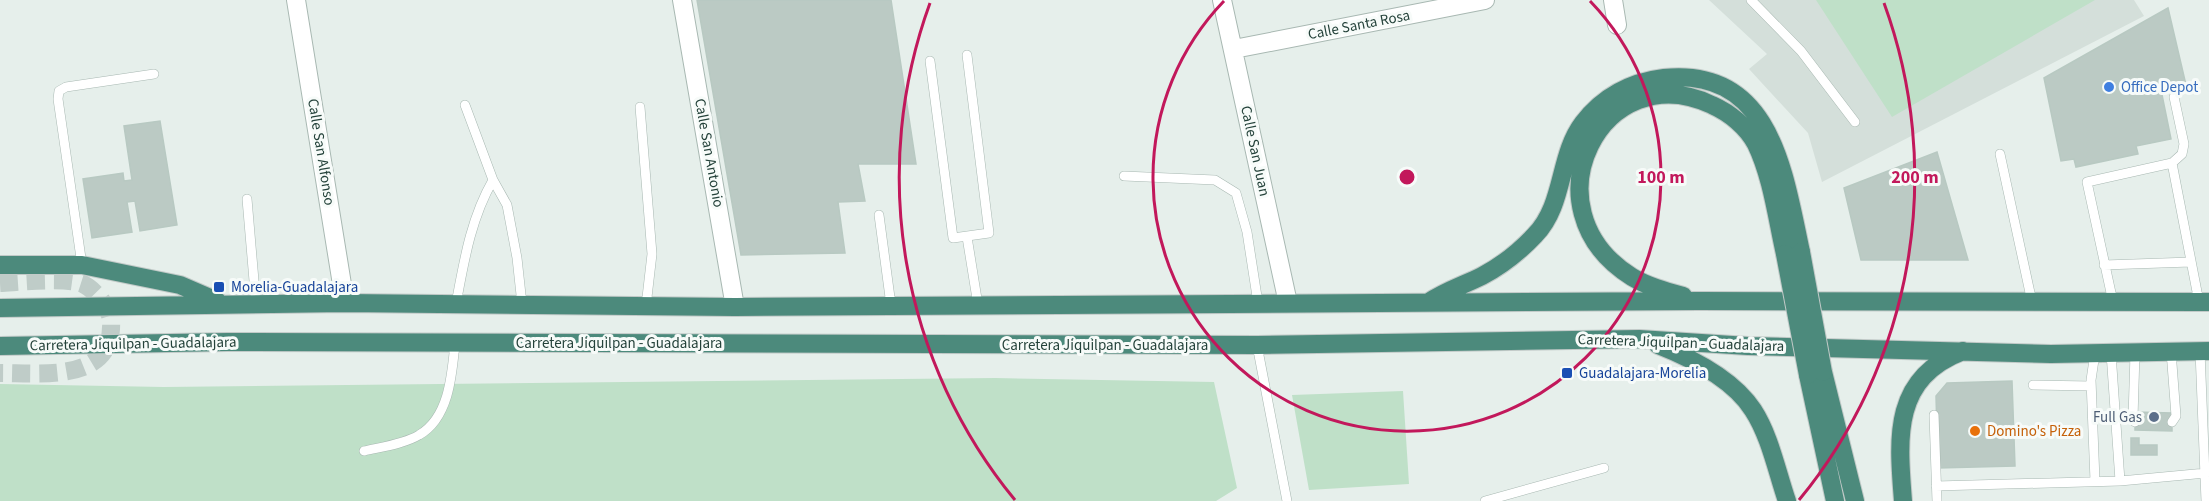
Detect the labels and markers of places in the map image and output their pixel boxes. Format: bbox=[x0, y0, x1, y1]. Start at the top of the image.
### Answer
place label: Office Depot bbox=[2121, 77, 2198, 98]
marker: Office Depot bbox=[2102, 80, 2116, 94]
centre of rings bbox=[1397, 167, 1417, 187]
place label: Morelia-Guadalajara bbox=[231, 277, 358, 298]
marker: Morelia-Guadalajara bbox=[212, 280, 226, 294]
place label: Guadalajara-Morelia bbox=[1579, 363, 1706, 384]
marker: Guadalajara-Morelia bbox=[1560, 366, 1574, 380]
place label: Full Gas bbox=[2093, 407, 2142, 428]
marker: Full Gas bbox=[2147, 410, 2161, 424]
place label: Domino's Pizza bbox=[1987, 421, 2081, 442]
marker: Domino's Pizza bbox=[1968, 424, 1982, 438]

